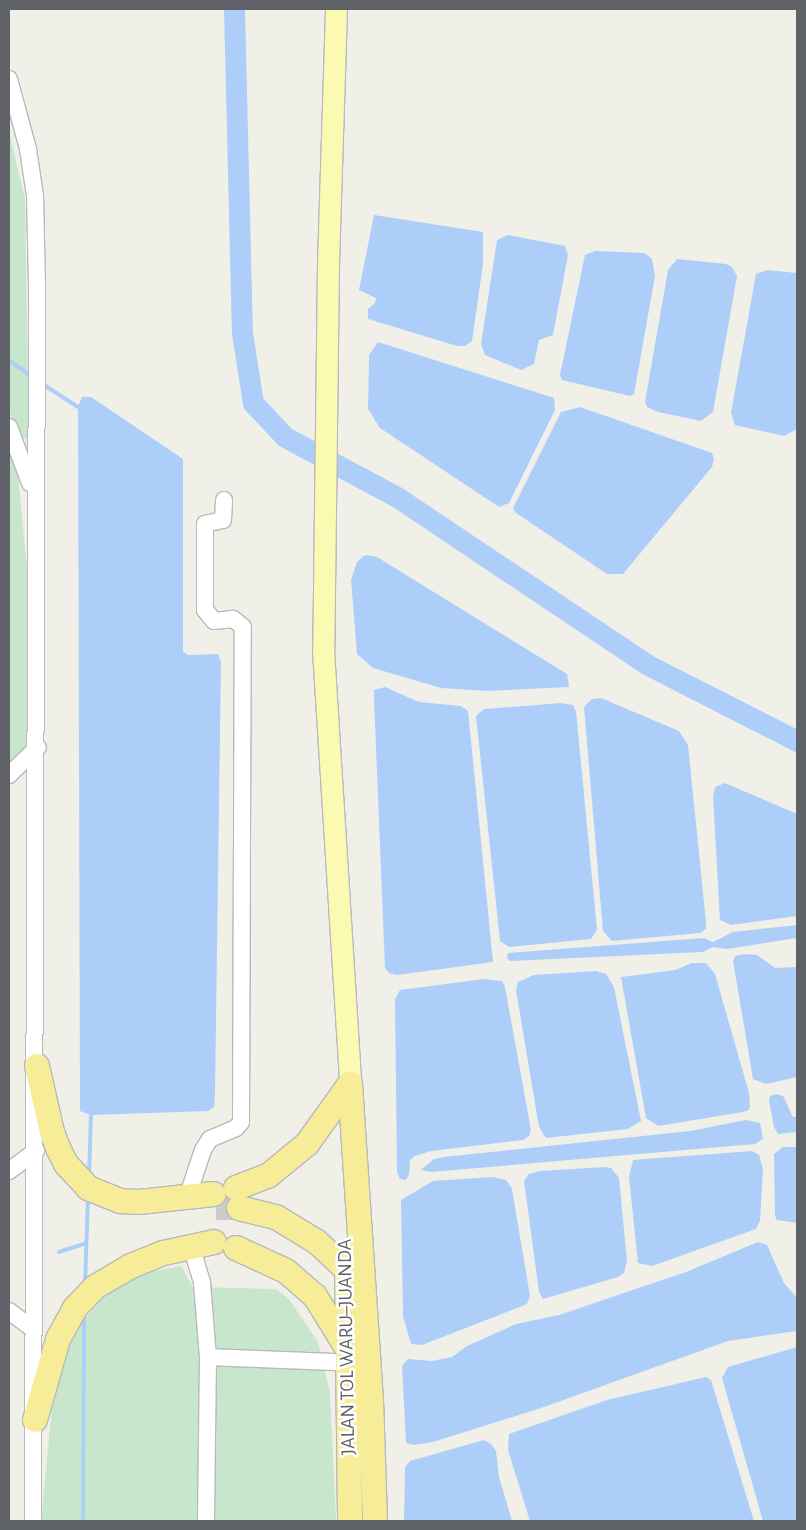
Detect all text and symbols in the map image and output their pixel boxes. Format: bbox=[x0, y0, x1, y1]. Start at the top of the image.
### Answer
street label: JALAN TOL WARU–JUANDA bbox=[333, 1239, 361, 1455]

